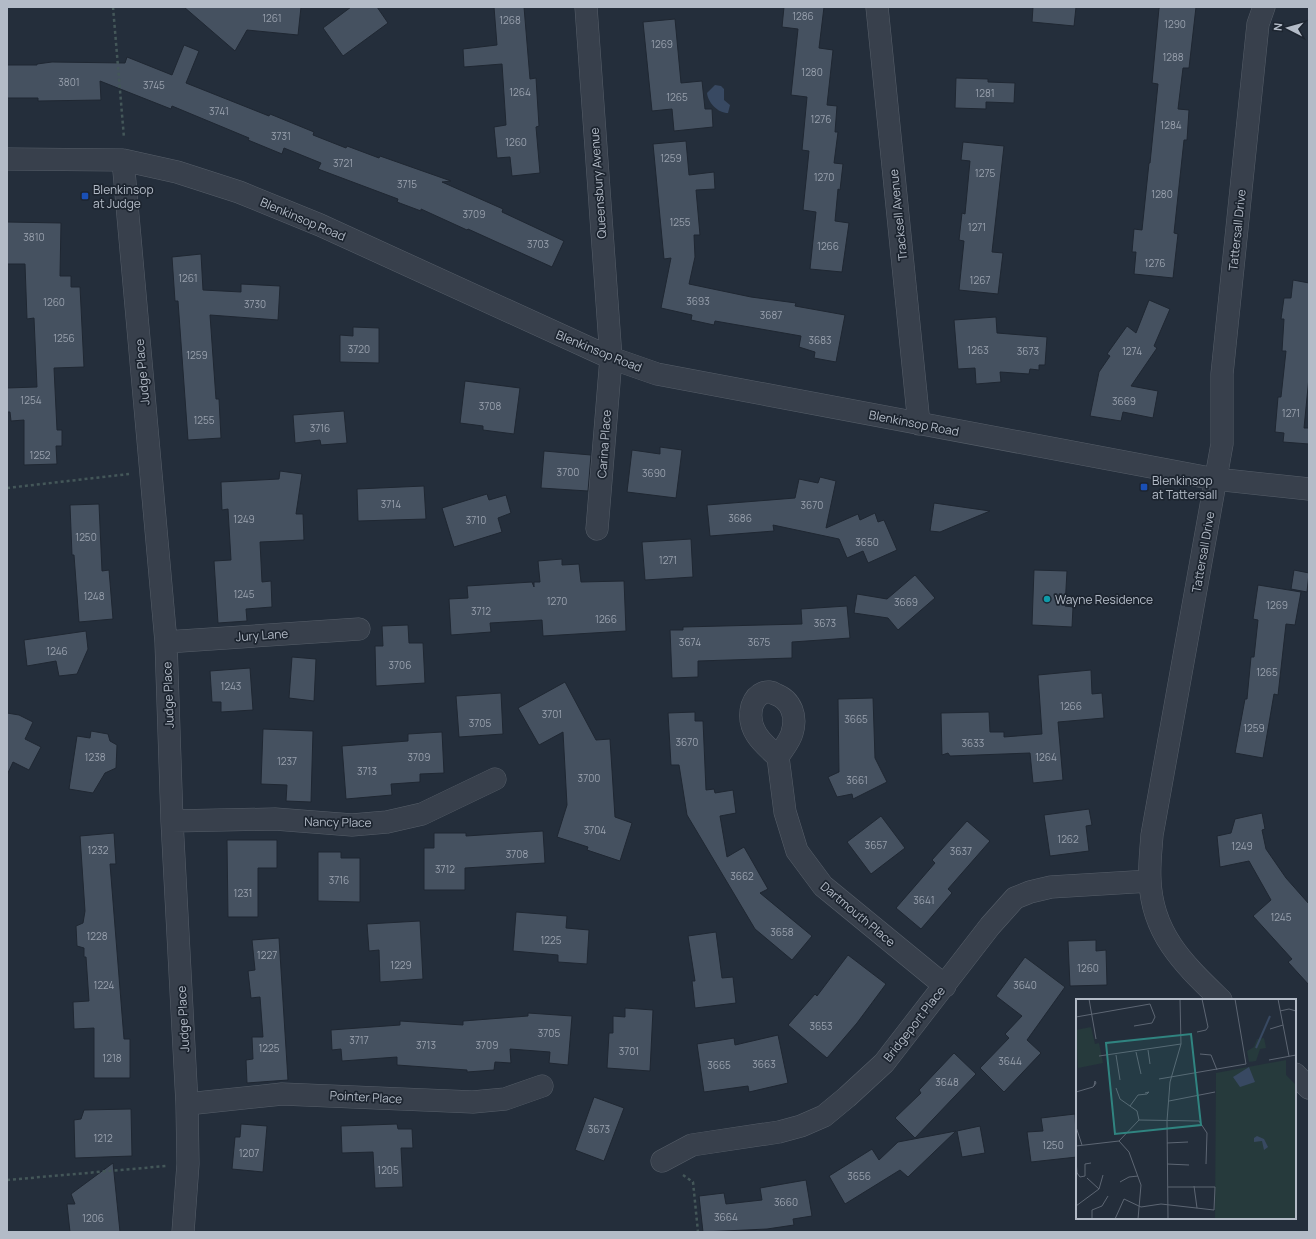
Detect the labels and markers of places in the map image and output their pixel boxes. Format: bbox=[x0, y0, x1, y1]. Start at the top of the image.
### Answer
place label: Blenkinsop at Judge bbox=[93, 181, 154, 212]
marker: Blenkinsop at Judge bbox=[80, 191, 90, 201]
place label: Blenkinsop at Tattersall bbox=[1152, 472, 1217, 503]
marker: Blenkinsop at Tattersall bbox=[1139, 482, 1149, 492]
place label: Wayne Residence bbox=[1055, 591, 1153, 608]
marker: Wayne Residence bbox=[1042, 594, 1052, 604]

